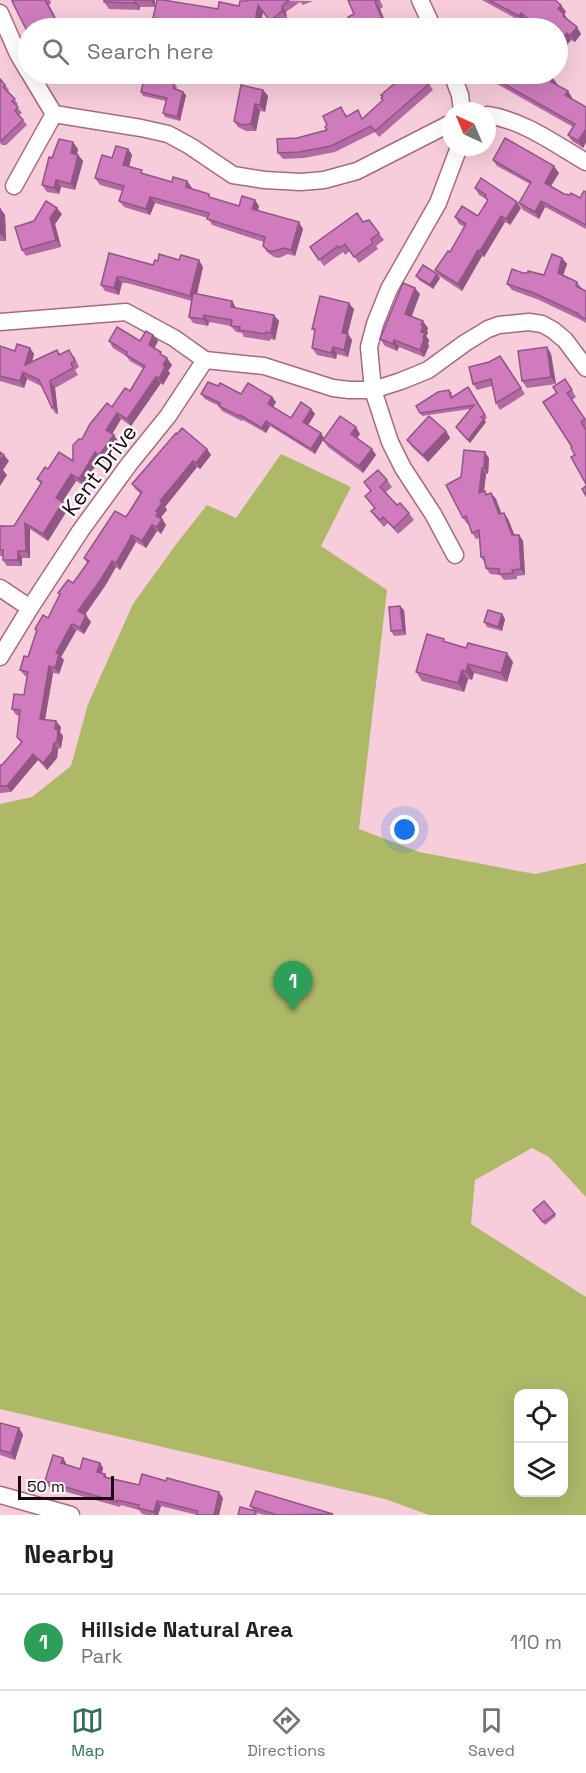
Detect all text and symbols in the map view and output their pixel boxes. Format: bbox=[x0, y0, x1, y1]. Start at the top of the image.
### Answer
search box bbox=[18, 18, 568, 84]
icon: search bbox=[39, 35, 72, 68]
text: Search here bbox=[87, 37, 214, 65]
north arrow bbox=[442, 102, 496, 156]
street label: Kent Drive bbox=[55, 419, 143, 521]
your location bbox=[390, 815, 419, 844]
pin: 1 bbox=[274, 962, 312, 1011]
map controls bbox=[514, 1389, 568, 1497]
button: locate bbox=[514, 1389, 568, 1443]
button: layers bbox=[514, 1443, 568, 1497]
scale bar bbox=[18, 1473, 114, 1500]
text: 50 m bbox=[27, 1476, 65, 1497]
text: Nearby bbox=[24, 1537, 114, 1571]
text: Hillside Natural Area bbox=[81, 1615, 293, 1643]
text: 1 bbox=[39, 1629, 48, 1655]
text: 110 m bbox=[510, 1629, 562, 1655]
text: Park bbox=[81, 1643, 123, 1669]
tab: Map bbox=[71, 1704, 105, 1761]
tab: Directions bbox=[247, 1704, 326, 1761]
tab: Saved bbox=[468, 1704, 515, 1761]

